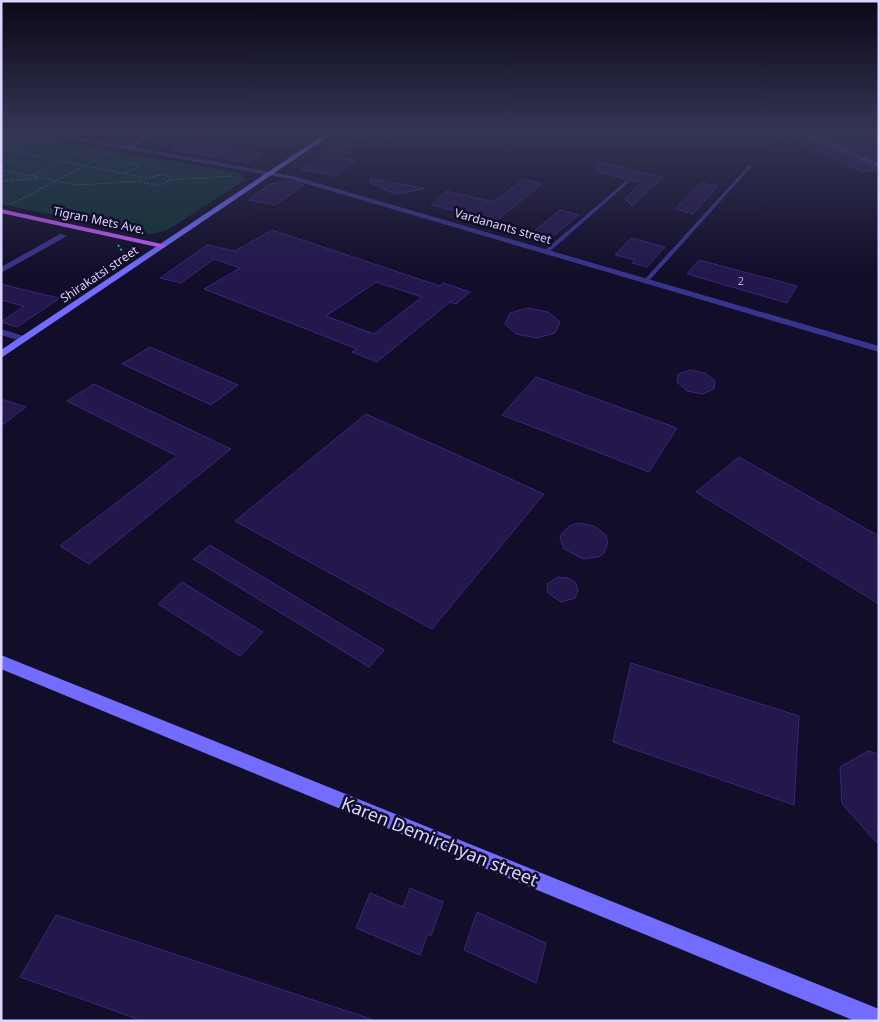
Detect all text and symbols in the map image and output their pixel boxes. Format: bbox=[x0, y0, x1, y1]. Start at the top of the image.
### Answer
street label: Tigran Mets Ave. bbox=[51, 202, 147, 238]
street label: Vardanants street bbox=[453, 204, 554, 248]
street label: Shirakatsi street bbox=[57, 241, 142, 306]
house number: 2 bbox=[738, 273, 744, 288]
street label: Karen Demirchyan street bbox=[338, 791, 542, 892]

